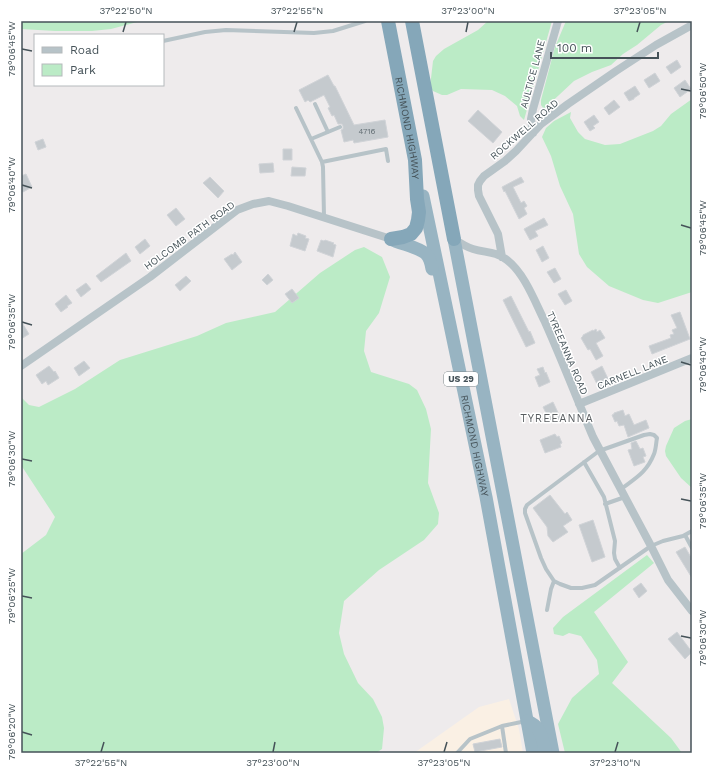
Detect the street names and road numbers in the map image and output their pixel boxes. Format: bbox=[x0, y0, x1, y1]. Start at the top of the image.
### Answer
street label: AULTICE LANE bbox=[518, 39, 547, 109]
street label: RICHMOND HIGHWAY bbox=[393, 76, 421, 180]
street label: ROCKWELL ROAD bbox=[488, 97, 560, 162]
street label: HOLCOMB PATH ROAD bbox=[142, 199, 237, 272]
street label: TYREEANNA ROAD bbox=[545, 310, 590, 397]
street label: CARNELL LANE bbox=[595, 353, 669, 392]
road number: US 29 bbox=[444, 372, 478, 386]
street label: RICHMOND HIGHWAY bbox=[459, 394, 491, 498]

